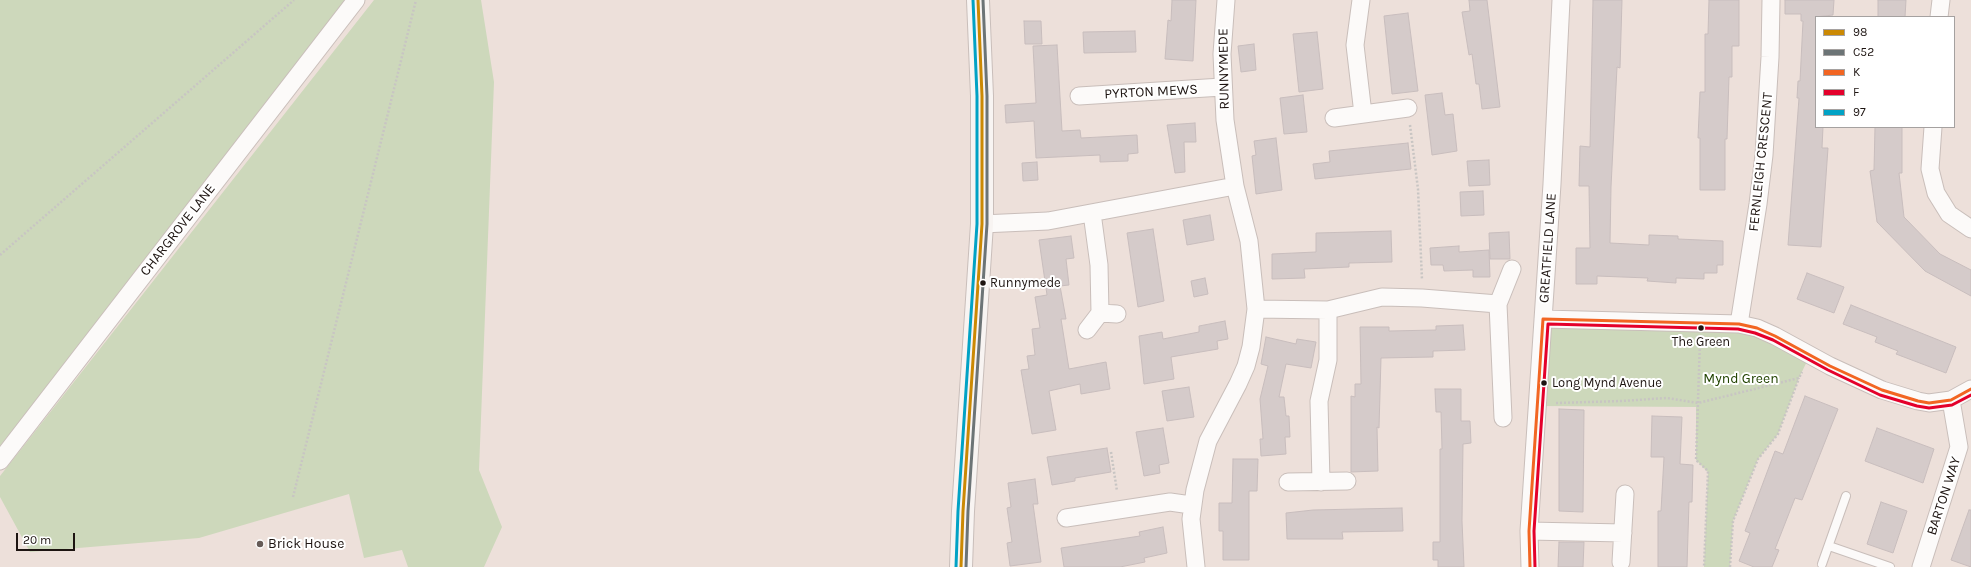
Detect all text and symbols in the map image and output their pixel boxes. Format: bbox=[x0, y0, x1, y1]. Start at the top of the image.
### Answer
legend bbox=[1815, 16, 1955, 128]
text: 98 bbox=[1853, 25, 1867, 39]
street label: RUNNYMEDE bbox=[1215, 28, 1233, 110]
text: C52 bbox=[1853, 45, 1874, 59]
text: K bbox=[1853, 65, 1860, 79]
street label: PYRTON MEWS bbox=[1104, 81, 1198, 103]
text: F bbox=[1853, 85, 1859, 99]
street label: FERNLEIGH CRESCENT bbox=[1745, 92, 1777, 232]
text: 97 bbox=[1853, 105, 1866, 119]
street label: CHARGROVE LANE bbox=[137, 181, 219, 279]
street label: GREATFIELD LANE bbox=[1536, 192, 1560, 304]
place label: Runnymede bbox=[990, 275, 1061, 291]
marker: Runnymede bbox=[978, 278, 988, 288]
marker: The Green bbox=[1696, 323, 1706, 333]
place label: The Green bbox=[1672, 334, 1730, 350]
park label: Mynd Green bbox=[1703, 371, 1779, 387]
place label: Long Mynd Avenue bbox=[1552, 375, 1662, 391]
marker: Long Mynd Avenue bbox=[1539, 378, 1549, 388]
street label: BARTON WAY bbox=[1923, 455, 1965, 537]
scale bar bbox=[18, 525, 77, 551]
text: 20 m bbox=[23, 533, 51, 547]
place label: Brick House bbox=[268, 536, 344, 552]
marker: Brick House bbox=[255, 539, 265, 549]

